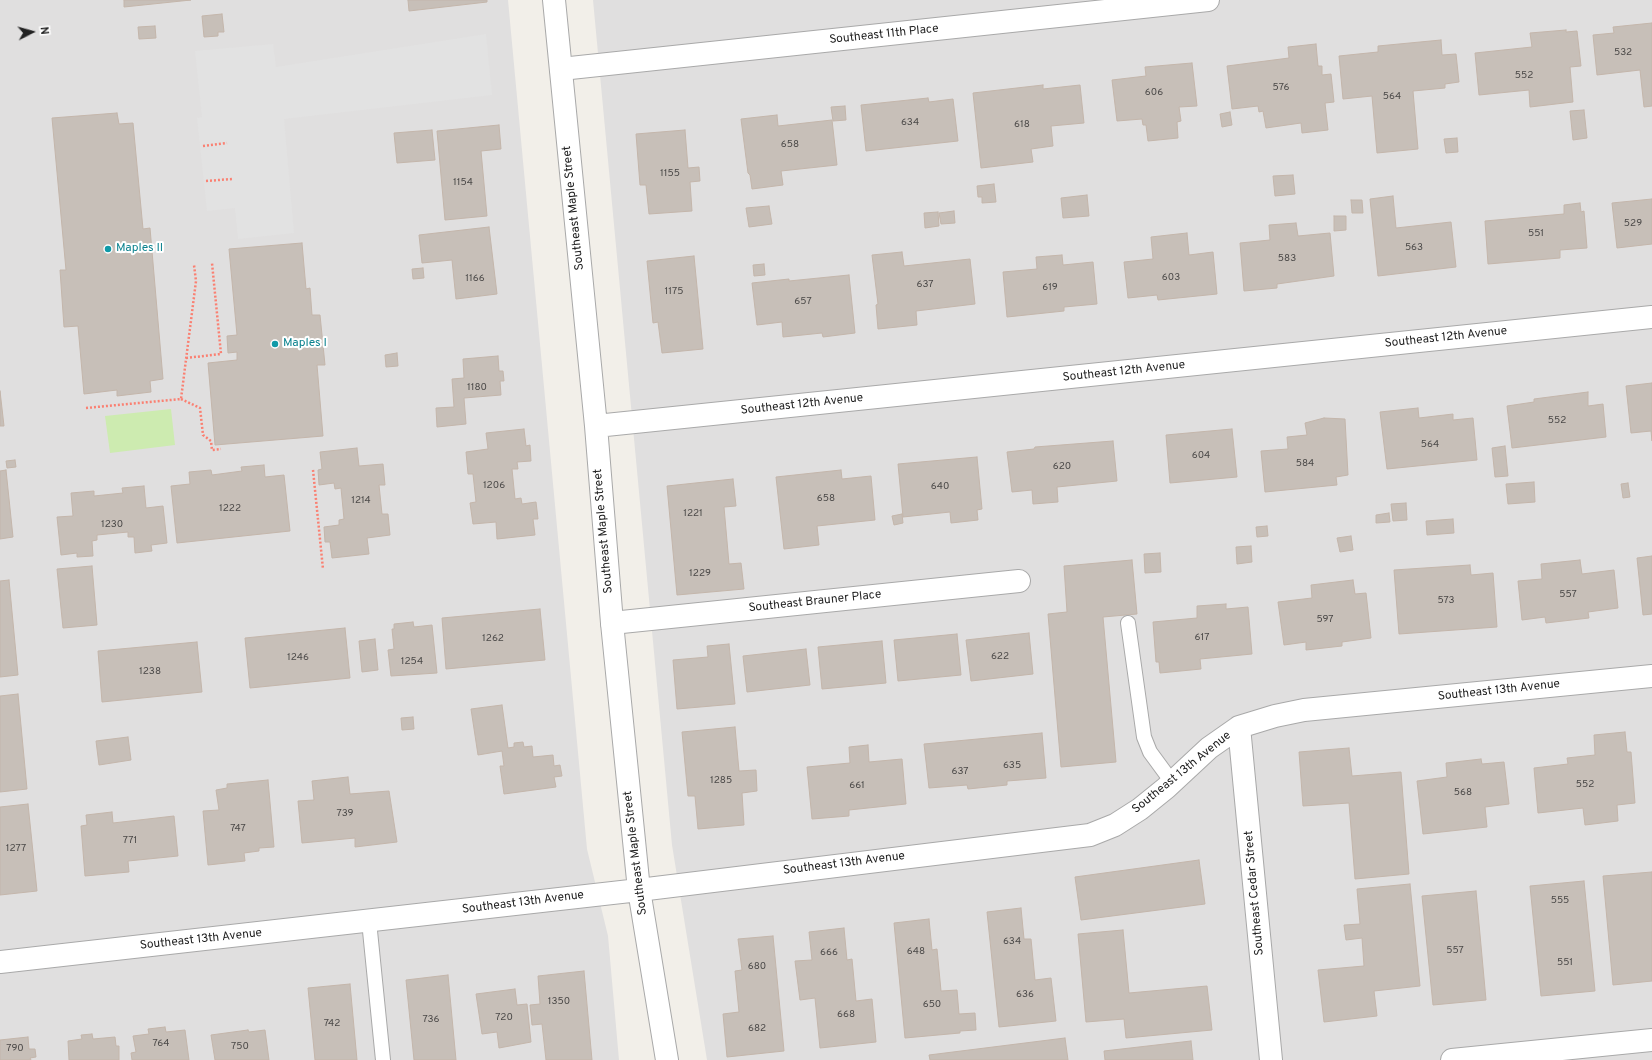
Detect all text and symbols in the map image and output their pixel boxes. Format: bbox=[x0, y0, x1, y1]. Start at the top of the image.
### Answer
north arrow bbox=[12, 12, 52, 52]
street label: Southeast 11th Place bbox=[829, 22, 939, 48]
text: N bbox=[37, 26, 51, 35]
house number: 532 bbox=[1614, 47, 1632, 59]
house number: 552 bbox=[1515, 70, 1533, 82]
house number: 576 bbox=[1273, 82, 1289, 94]
house number: 606 bbox=[1145, 87, 1163, 99]
house number: 564 bbox=[1383, 91, 1401, 103]
house number: 634 bbox=[901, 117, 919, 129]
house number: 618 bbox=[1014, 119, 1030, 131]
house number: 658 bbox=[781, 139, 799, 151]
street label: Southeast Maple Street bbox=[560, 145, 588, 271]
house number: 1155 bbox=[660, 168, 680, 180]
house number: 1154 bbox=[453, 177, 473, 189]
house number: 529 bbox=[1624, 218, 1642, 230]
house number: 551 bbox=[1528, 228, 1544, 240]
place label: Maples II bbox=[116, 242, 163, 256]
house number: 563 bbox=[1405, 242, 1423, 254]
marker: Maples II bbox=[103, 244, 113, 254]
house number: 583 bbox=[1278, 253, 1296, 265]
house number: 603 bbox=[1162, 272, 1180, 284]
house number: 1166 bbox=[465, 273, 485, 285]
house number: 637 bbox=[916, 279, 934, 291]
house number: 619 bbox=[1042, 282, 1058, 294]
house number: 1175 bbox=[665, 286, 683, 298]
house number: 657 bbox=[794, 296, 812, 308]
street label: Southeast 12th Avenue bbox=[1384, 324, 1508, 352]
place label: Maples I bbox=[283, 337, 327, 351]
marker: Maples I bbox=[270, 339, 280, 349]
street label: Southeast 12th Avenue bbox=[1062, 358, 1186, 386]
house number: 1180 bbox=[467, 382, 487, 394]
street label: Southeast 12th Avenue bbox=[740, 391, 864, 419]
house number: 552 bbox=[1548, 415, 1566, 427]
house number: 564 bbox=[1421, 439, 1439, 451]
house number: 604 bbox=[1192, 450, 1210, 462]
house number: 584 bbox=[1296, 458, 1314, 470]
house number: 620 bbox=[1053, 461, 1071, 473]
street label: Southeast Maple Street bbox=[591, 468, 617, 594]
house number: 1206 bbox=[483, 480, 505, 492]
house number: 640 bbox=[931, 481, 949, 493]
house number: 658 bbox=[817, 493, 835, 505]
house number: 1214 bbox=[351, 495, 371, 507]
house number: 1222 bbox=[219, 503, 241, 515]
house number: 1221 bbox=[683, 508, 703, 520]
house number: 1230 bbox=[101, 519, 123, 531]
house number: 1229 bbox=[689, 568, 711, 580]
street label: Southeast Brauner Place bbox=[748, 588, 882, 616]
house number: 557 bbox=[1559, 589, 1577, 601]
house number: 573 bbox=[1437, 595, 1455, 607]
house number: 597 bbox=[1317, 614, 1333, 626]
house number: 617 bbox=[1195, 632, 1209, 644]
house number: 1262 bbox=[482, 633, 504, 645]
house number: 622 bbox=[991, 651, 1009, 663]
house number: 1246 bbox=[287, 652, 309, 664]
house number: 1254 bbox=[401, 656, 423, 668]
house number: 1238 bbox=[139, 666, 161, 678]
street label: Southeast 13th Avenue bbox=[1437, 677, 1561, 705]
street label: Southeast 13th Avenue bbox=[1130, 729, 1234, 817]
house number: 635 bbox=[1003, 760, 1021, 772]
house number: 637 bbox=[951, 766, 969, 778]
house number: 1285 bbox=[710, 775, 732, 787]
house number: 552 bbox=[1576, 779, 1594, 791]
house number: 661 bbox=[849, 780, 865, 792]
house number: 568 bbox=[1454, 787, 1472, 799]
street label: Southeast Maple Street bbox=[621, 790, 651, 916]
house number: 739 bbox=[337, 808, 353, 820]
house number: 747 bbox=[230, 823, 246, 835]
street label: Southeast Cedar Street bbox=[1242, 830, 1268, 956]
house number: 771 bbox=[123, 835, 137, 847]
house number: 1277 bbox=[6, 843, 26, 855]
street label: Southeast 13th Avenue bbox=[782, 849, 906, 879]
street label: Southeast 13th Avenue bbox=[461, 888, 585, 918]
house number: 555 bbox=[1551, 895, 1569, 907]
street label: Southeast 13th Avenue bbox=[139, 926, 263, 954]
house number: 634 bbox=[1003, 936, 1021, 948]
house number: 557 bbox=[1446, 945, 1464, 957]
house number: 648 bbox=[907, 946, 925, 958]
house number: 666 bbox=[820, 947, 838, 959]
house number: 551 bbox=[1557, 957, 1573, 969]
house number: 680 bbox=[748, 961, 766, 973]
house number: 636 bbox=[1016, 989, 1034, 1001]
house number: 1350 bbox=[548, 996, 570, 1008]
house number: 650 bbox=[923, 999, 941, 1011]
house number: 668 bbox=[837, 1009, 855, 1021]
house number: 720 bbox=[495, 1012, 513, 1024]
house number: 736 bbox=[422, 1014, 440, 1026]
house number: 742 bbox=[324, 1018, 340, 1030]
house number: 682 bbox=[748, 1023, 766, 1035]
house number: 764 bbox=[153, 1038, 169, 1050]
house number: 750 bbox=[231, 1041, 249, 1053]
house number: 790 bbox=[6, 1043, 24, 1055]

